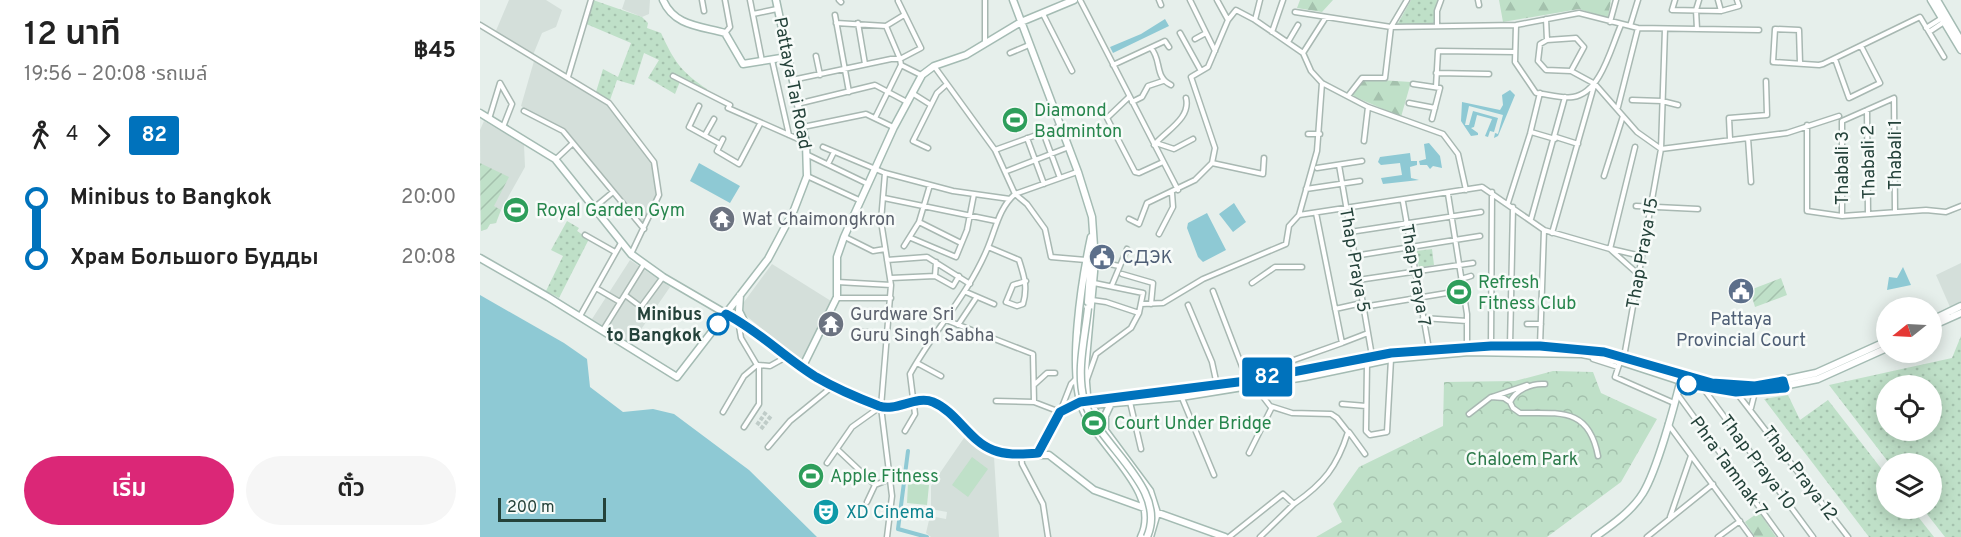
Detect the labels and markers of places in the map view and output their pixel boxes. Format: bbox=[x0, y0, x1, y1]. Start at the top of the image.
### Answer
place label: Diamond Badminton bbox=[1034, 100, 1122, 144]
sports icon: Diamond Badminton bbox=[1000, 105, 1030, 135]
sports icon: Royal Garden Gym bbox=[501, 195, 531, 225]
place label: Royal Garden Gym bbox=[536, 200, 685, 223]
temple icon: Wat Chaimongkron bbox=[707, 204, 737, 234]
place label: Wat Chaimongkron bbox=[742, 209, 895, 232]
public building icon: СДЭК bbox=[1087, 242, 1117, 272]
place label: СДЭК bbox=[1122, 247, 1173, 270]
place label: Refresh Fitness Club bbox=[1478, 272, 1576, 316]
public building icon: Pattaya Provincial Court bbox=[1726, 276, 1756, 306]
sports icon: Refresh Fitness Club bbox=[1444, 277, 1474, 307]
place label: Minibus to Bangkok bbox=[607, 304, 702, 348]
place label: Gurdware Sri Guru Singh Sabha bbox=[850, 304, 994, 348]
temple icon: Gurdware Sri Guru Singh Sabha bbox=[816, 309, 846, 339]
place label: Pattaya Provincial Court bbox=[1676, 309, 1806, 353]
marker: Minibus to Bangkok bbox=[707, 313, 729, 335]
unlabelled marker bbox=[1677, 373, 1699, 395]
sports icon: Court Under Bridge bbox=[1079, 408, 1109, 438]
place label: Court Under Bridge bbox=[1114, 413, 1272, 436]
sports icon: Apple Fitness bbox=[796, 461, 826, 491]
place label: Apple Fitness bbox=[830, 466, 939, 489]
theatre icon: XD Cinema bbox=[811, 497, 841, 527]
place label: XD Cinema bbox=[846, 502, 934, 525]

